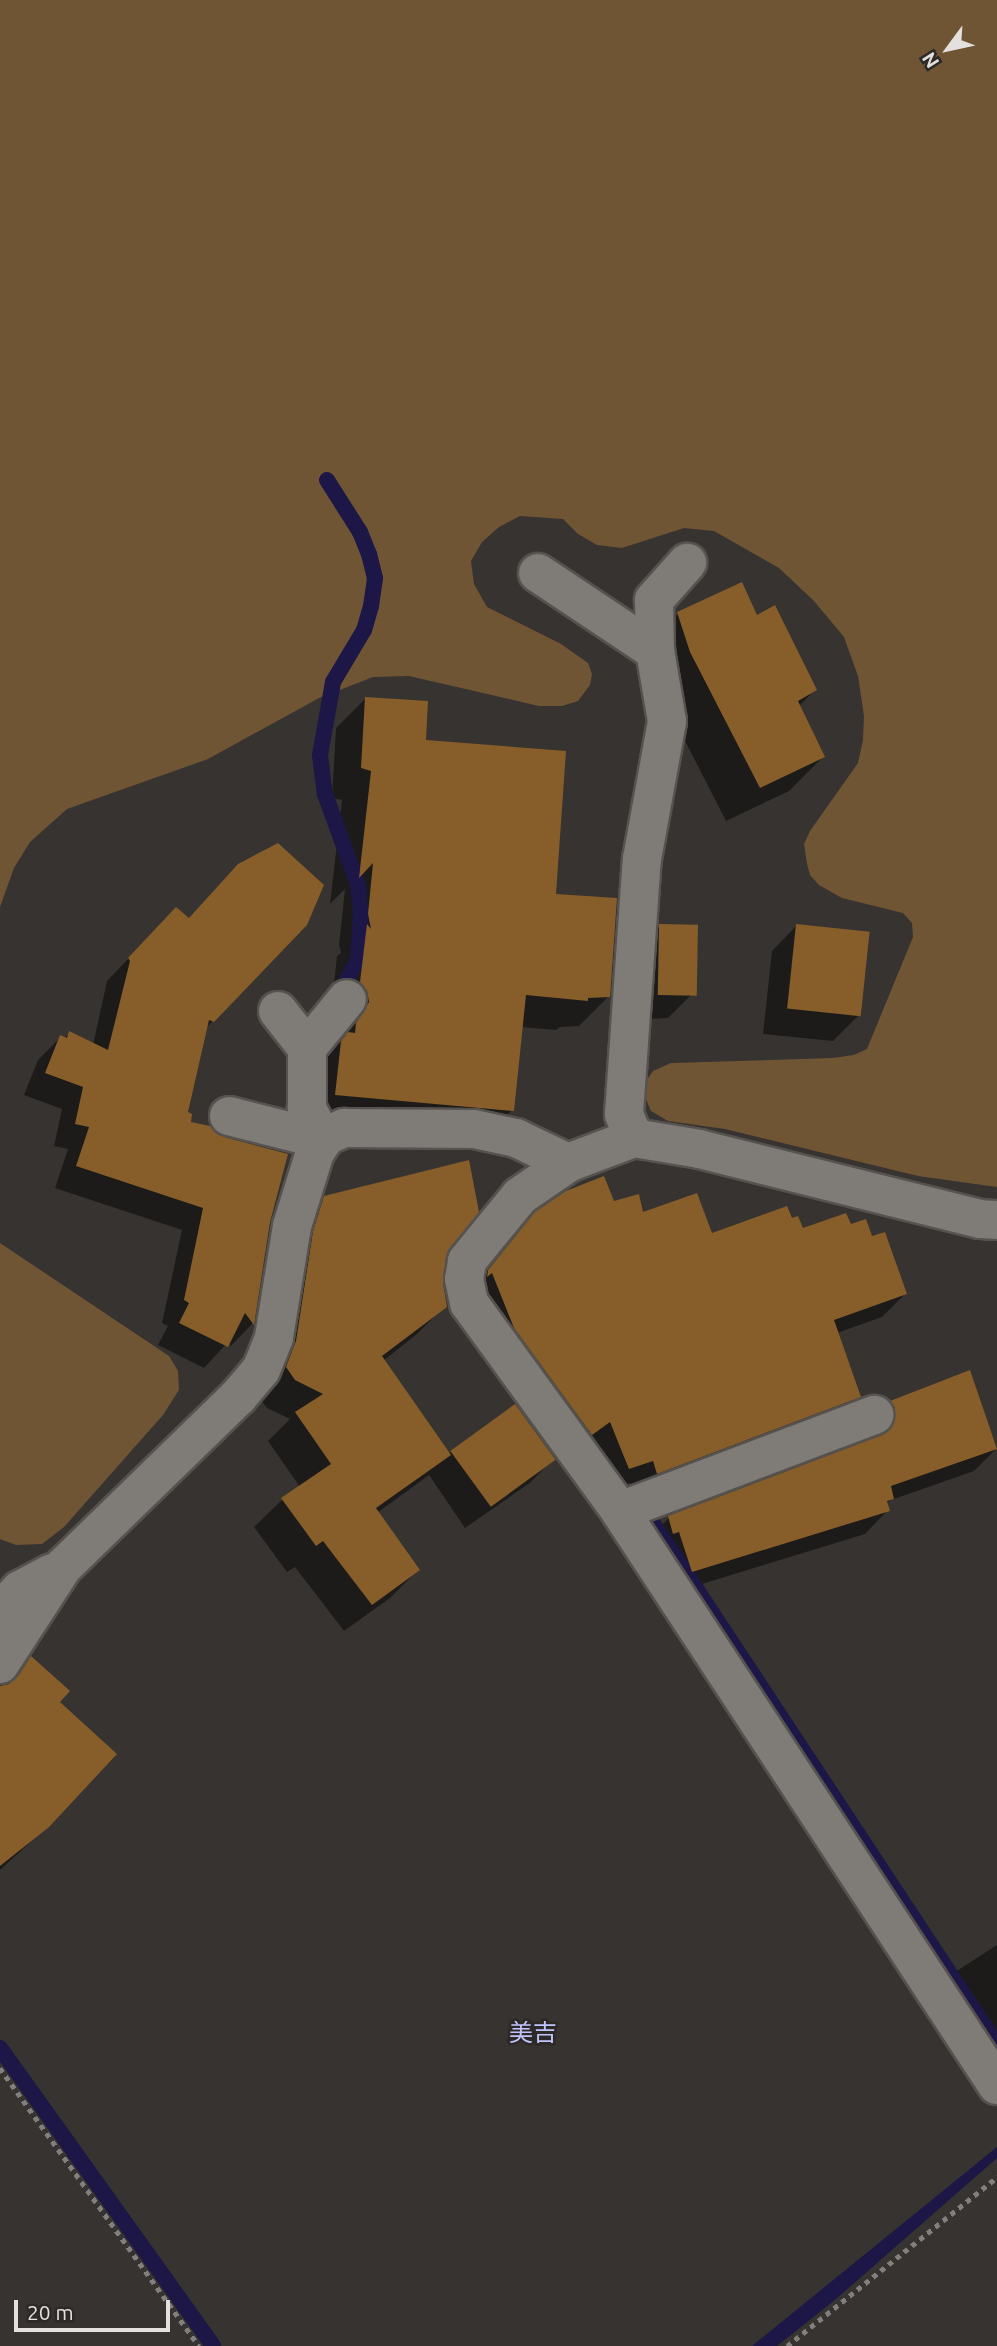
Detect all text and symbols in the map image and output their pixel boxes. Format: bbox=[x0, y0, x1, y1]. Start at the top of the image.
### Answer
north arrow bbox=[913, 14, 983, 84]
text: N bbox=[917, 48, 943, 72]
district label: 美吉 bbox=[509, 2019, 557, 2047]
scale bar bbox=[18, 2286, 173, 2330]
text: 20 m bbox=[27, 2300, 74, 2324]

